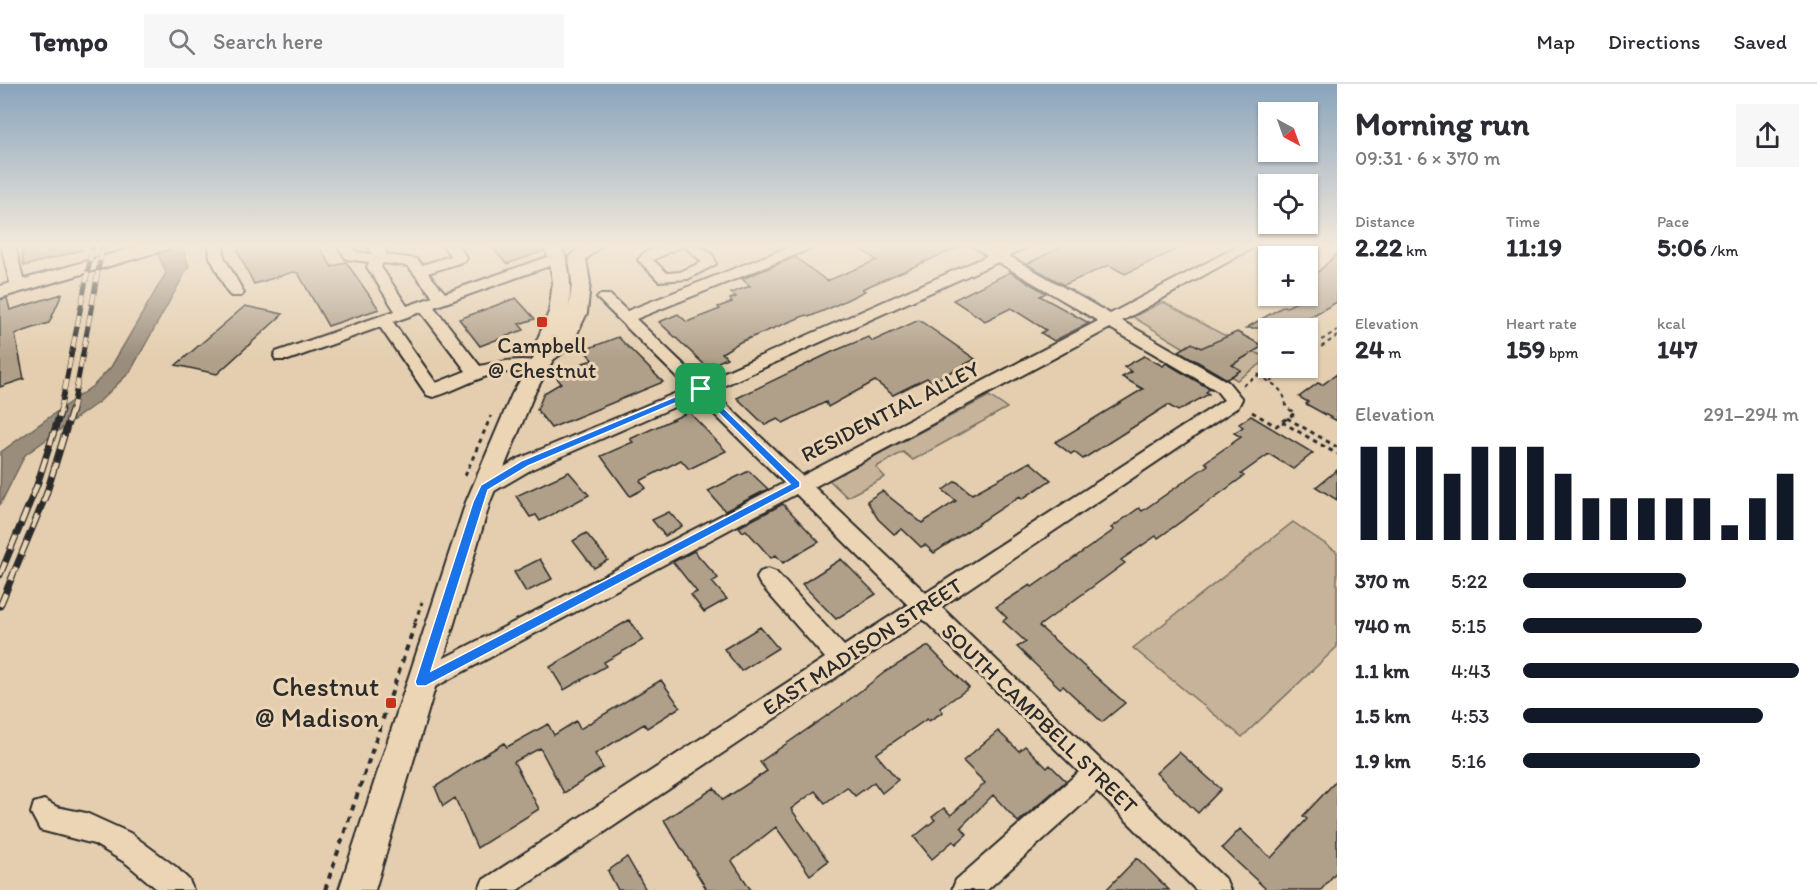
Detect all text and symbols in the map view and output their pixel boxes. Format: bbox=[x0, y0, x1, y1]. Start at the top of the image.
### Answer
search box bbox=[144, 14, 564, 68]
text: Tempo bbox=[30, 24, 108, 58]
icon: search bbox=[165, 25, 198, 58]
text: Search here bbox=[213, 28, 323, 55]
text: Map bbox=[1537, 29, 1575, 54]
text: Directions bbox=[1608, 29, 1700, 54]
text: Saved bbox=[1733, 29, 1787, 54]
north arrow bbox=[1258, 102, 1318, 162]
map controls bbox=[1258, 102, 1318, 378]
text: Morning run bbox=[1355, 104, 1530, 143]
button: share bbox=[1736, 104, 1799, 167]
text: 09:31 · 6 × 370 m bbox=[1355, 146, 1500, 170]
button: locate bbox=[1258, 174, 1318, 234]
text: Distance bbox=[1355, 212, 1415, 231]
text: Time bbox=[1506, 212, 1540, 231]
text: Pace bbox=[1657, 212, 1689, 231]
text: 2.22 bbox=[1355, 231, 1402, 263]
text: 11:19 bbox=[1506, 231, 1562, 263]
text: 5:06 bbox=[1657, 231, 1707, 263]
text: km bbox=[1402, 241, 1427, 260]
text: /km bbox=[1707, 241, 1738, 260]
button: + bbox=[1258, 246, 1318, 306]
text: Elevation bbox=[1355, 314, 1419, 333]
text: Heart rate bbox=[1506, 314, 1577, 333]
text: kcal bbox=[1657, 314, 1685, 333]
marker: Campbell @ Chestnut bbox=[535, 315, 549, 329]
button: − bbox=[1258, 318, 1318, 378]
place label: Campbell @ Chestnut bbox=[488, 332, 596, 384]
text: 24 bbox=[1355, 333, 1384, 365]
text: 159 bbox=[1506, 333, 1545, 365]
text: 147 bbox=[1657, 333, 1698, 365]
text: m bbox=[1384, 343, 1401, 362]
text: bpm bbox=[1545, 343, 1579, 362]
street label: RESIDENTIAL ALLEY bbox=[796, 355, 984, 468]
pin bbox=[675, 363, 726, 414]
icon: arrive bbox=[684, 372, 717, 405]
text: Elevation bbox=[1355, 402, 1434, 426]
text: 291–294 m bbox=[1703, 402, 1799, 426]
text: 370 m bbox=[1355, 569, 1409, 593]
text: 5:22 bbox=[1451, 569, 1487, 593]
street label: EAST MADISON STREET bbox=[757, 571, 968, 721]
text: 740 m bbox=[1355, 614, 1411, 638]
text: 5:15 bbox=[1451, 614, 1486, 638]
street label: SOUTH CAMPBELL STREET bbox=[936, 617, 1144, 820]
text: 1.1 km bbox=[1355, 659, 1409, 683]
text: 4:43 bbox=[1451, 659, 1491, 683]
place label: Chestnut @ Madison bbox=[255, 670, 379, 734]
marker: Chestnut @ Madison bbox=[384, 696, 398, 710]
text: 1.5 km bbox=[1355, 704, 1411, 728]
text: 4:53 bbox=[1451, 704, 1489, 728]
text: 1.9 km bbox=[1355, 749, 1411, 773]
text: 5:16 bbox=[1451, 749, 1486, 773]

